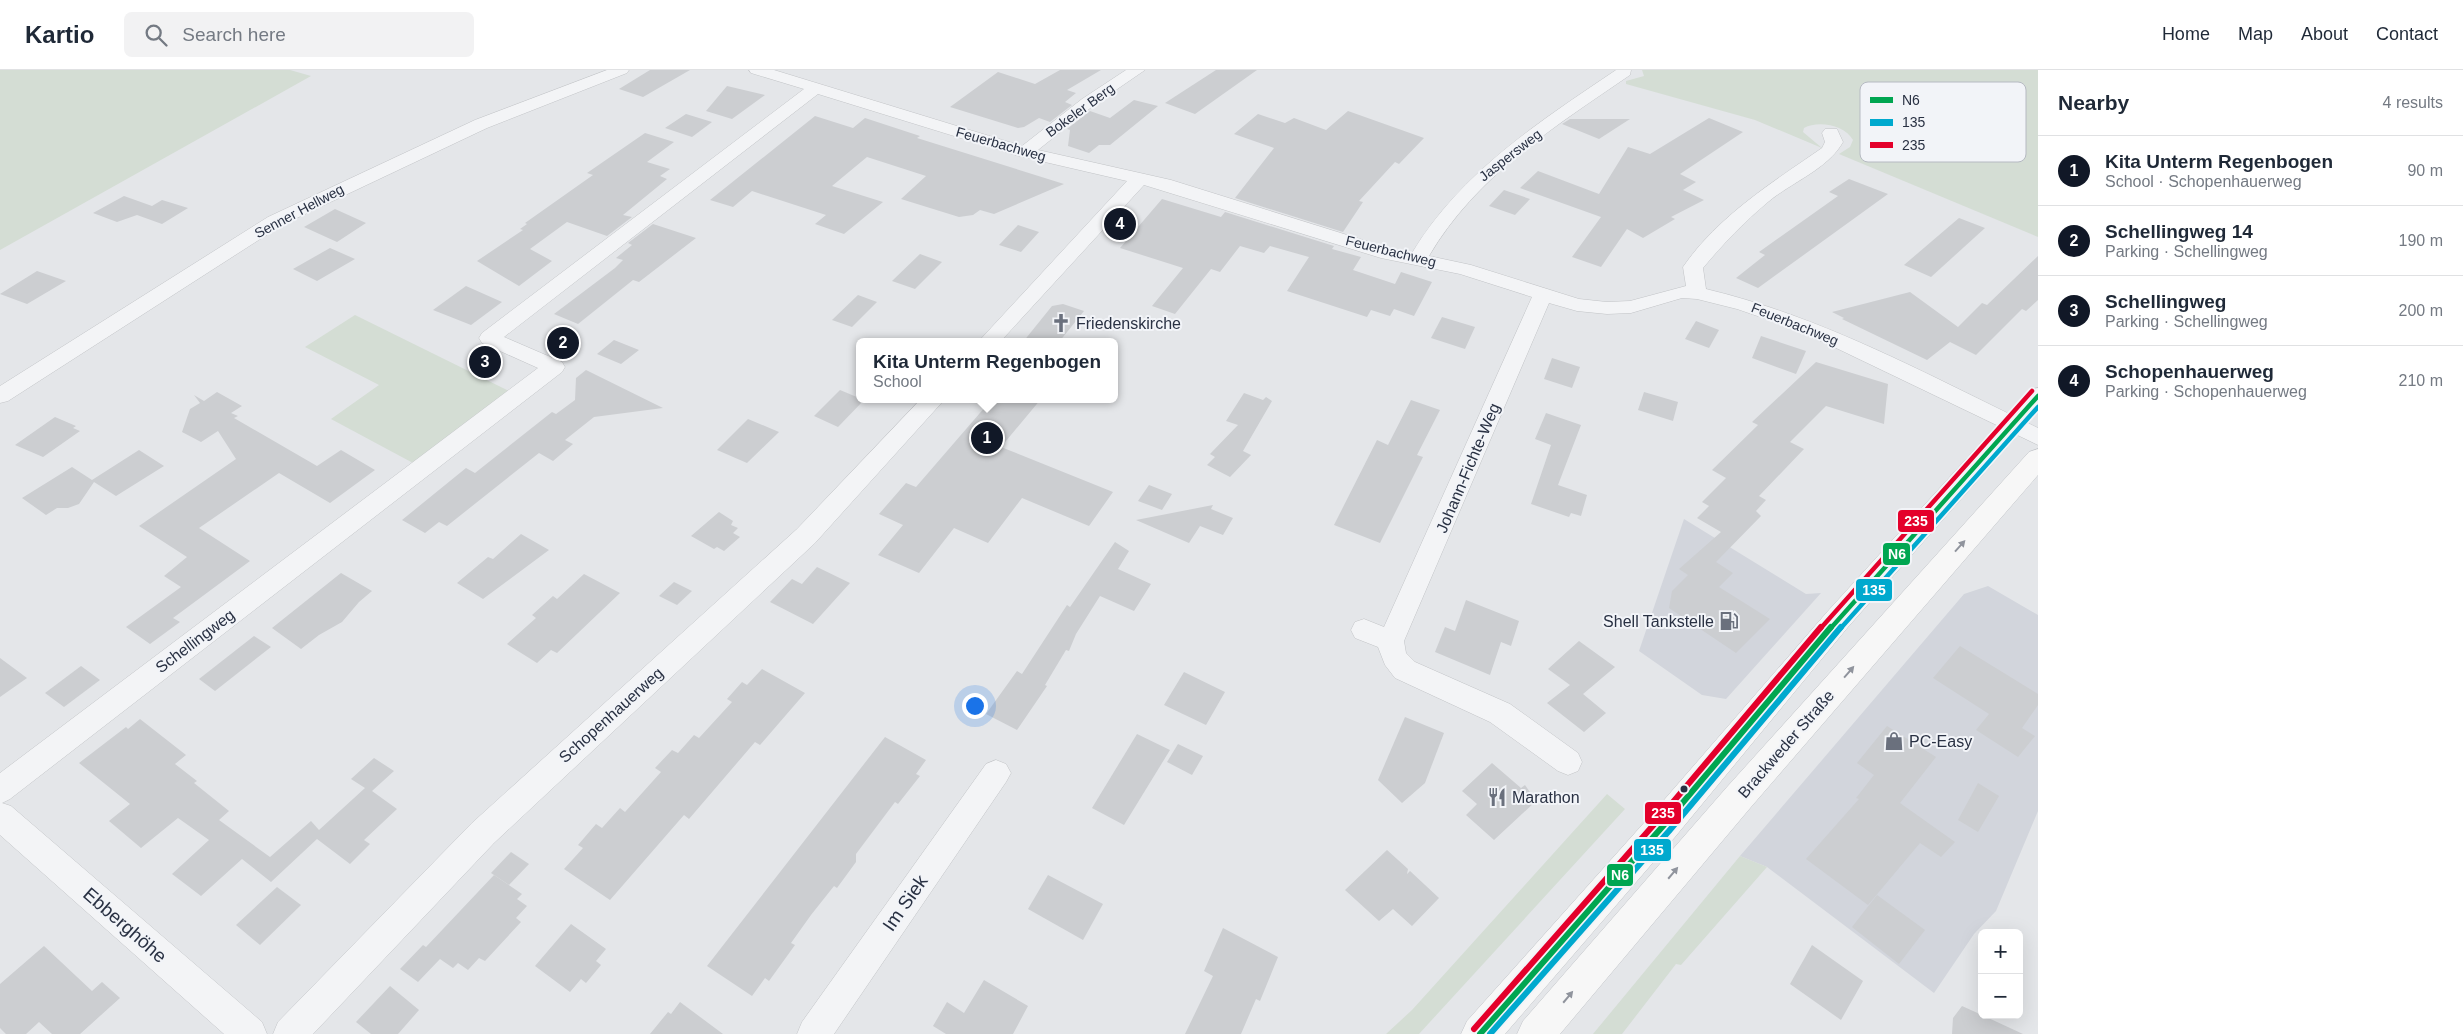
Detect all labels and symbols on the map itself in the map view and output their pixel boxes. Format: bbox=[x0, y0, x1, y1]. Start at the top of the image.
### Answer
street label: Bokeler Berg bbox=[1043, 80, 1117, 140]
legend bbox=[1860, 82, 2026, 162]
text: N6 bbox=[1902, 92, 1920, 108]
text: 135 bbox=[1902, 114, 1926, 130]
street label: Feuerbachweg bbox=[954, 124, 1048, 164]
street label: Jaspersweg bbox=[1476, 126, 1544, 184]
text: 235 bbox=[1902, 137, 1926, 153]
street label: Senner Hellweg bbox=[252, 181, 346, 241]
pin: 4 bbox=[1104, 205, 1136, 243]
street label: Feuerbachweg bbox=[1344, 232, 1438, 270]
street label: Feuerbachweg bbox=[1749, 299, 1841, 349]
church icon: Friedenskirche bbox=[1050, 312, 1072, 334]
place label: Friedenskirche bbox=[1076, 315, 1181, 332]
pin: 2 bbox=[547, 324, 579, 362]
pin: 3 bbox=[469, 343, 501, 381]
street label: Johann-Fichte-Weg bbox=[1433, 401, 1503, 535]
pin: 1 bbox=[971, 419, 1003, 457]
line badge: 235 bbox=[1897, 509, 1935, 533]
text: 235 bbox=[1904, 513, 1928, 529]
one-way arrow bbox=[1955, 539, 1966, 552]
line badge: N6 bbox=[1882, 542, 1911, 566]
text: N6 bbox=[1888, 546, 1906, 562]
line badge: 135 bbox=[1855, 578, 1893, 602]
text: 135 bbox=[1862, 582, 1886, 598]
street label: Schellingweg bbox=[152, 606, 238, 676]
fuel station icon: Shell Tankstelle bbox=[1718, 610, 1740, 632]
place label: Shell Tankstelle bbox=[1603, 613, 1714, 630]
street label: Schopenhauerweg bbox=[556, 664, 666, 766]
one-way arrow bbox=[1844, 665, 1855, 678]
street label: Brackweder Straße bbox=[1735, 687, 1837, 801]
your location bbox=[962, 693, 988, 719]
shop icon: PC-Easy bbox=[1883, 730, 1905, 752]
place label: PC-Easy bbox=[1909, 733, 1972, 750]
unlabelled marker bbox=[1679, 784, 1689, 794]
restaurant icon: Marathon bbox=[1486, 786, 1508, 808]
place label: Marathon bbox=[1512, 789, 1580, 806]
line badge: 235 bbox=[1644, 801, 1682, 825]
text: 235 bbox=[1651, 805, 1675, 821]
line badge: 135 bbox=[1633, 838, 1672, 862]
text: 135 bbox=[1640, 842, 1664, 858]
line badge: N6 bbox=[1606, 863, 1634, 887]
text: N6 bbox=[1611, 867, 1629, 883]
one-way arrow bbox=[1668, 867, 1679, 880]
street label: Im Siek bbox=[878, 871, 932, 935]
street label: Ebberghöhe bbox=[79, 883, 171, 967]
one-way arrow bbox=[1562, 991, 1573, 1003]

